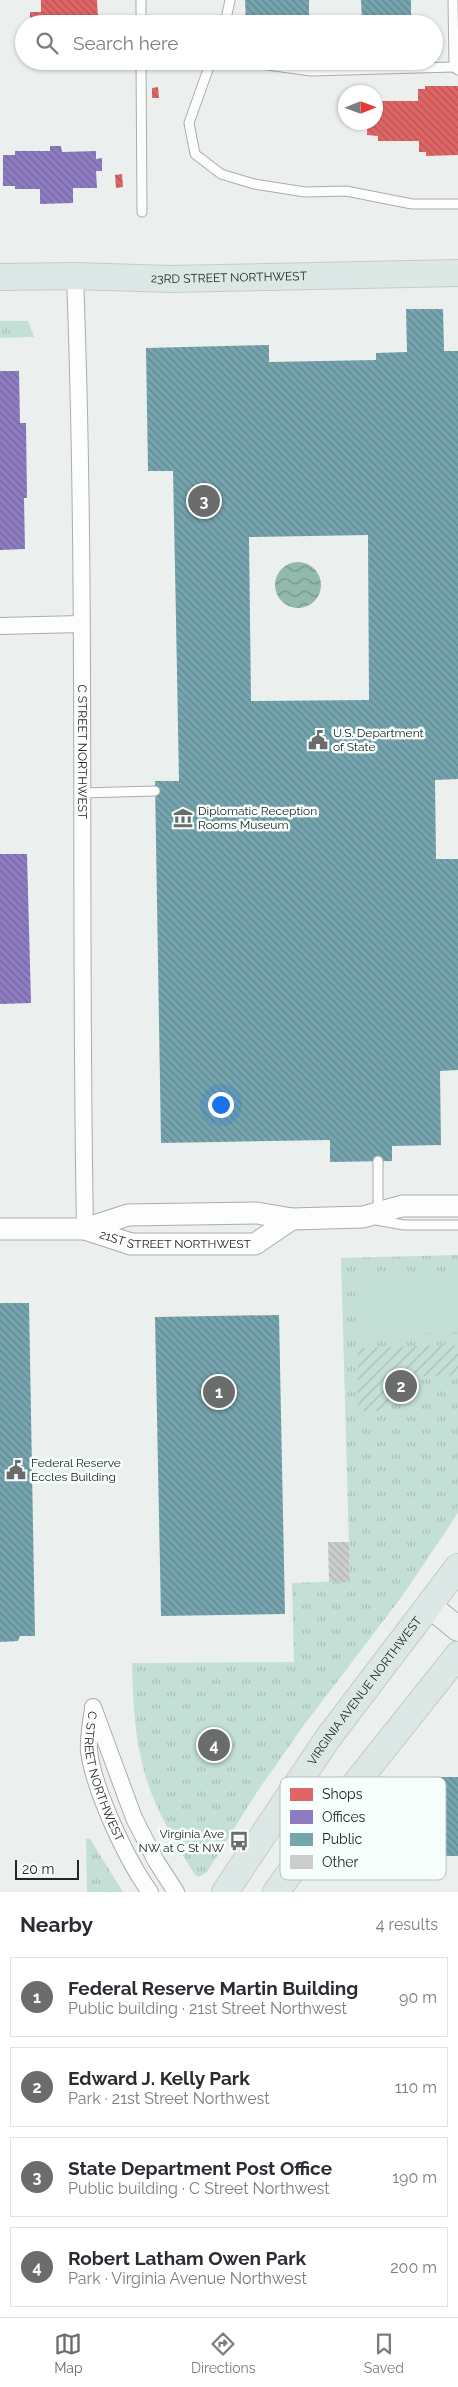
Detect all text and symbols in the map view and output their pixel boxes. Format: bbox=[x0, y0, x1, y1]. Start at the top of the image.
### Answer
search box bbox=[15, 15, 443, 70]
icon: search bbox=[33, 29, 61, 57]
text: Search here bbox=[73, 32, 179, 54]
north arrow bbox=[338, 85, 383, 130]
street label: 23RD STREET NORTHWEST bbox=[151, 269, 308, 286]
pin: 3 bbox=[188, 482, 220, 520]
street label: C STREET NORTHWEST bbox=[75, 684, 89, 820]
place label: U.S. Department of State bbox=[333, 726, 424, 754]
public building icon: U.S. Department of State bbox=[307, 729, 329, 751]
place label: Diplomatic Reception Rooms Museum bbox=[198, 804, 317, 832]
museum icon: Diplomatic Reception Rooms Museum bbox=[172, 807, 194, 829]
your location bbox=[208, 1092, 234, 1118]
street label: 21ST STREET NORTHWEST bbox=[98, 1227, 252, 1252]
pin: 2 bbox=[385, 1367, 417, 1405]
pin: 1 bbox=[203, 1373, 235, 1411]
place label: Federal Reserve Eccles Building bbox=[31, 1456, 121, 1484]
public building icon: Federal Reserve Eccles Building bbox=[5, 1459, 27, 1481]
street label: VIRGINIA AVENUE NORTHWEST bbox=[305, 1613, 425, 1768]
street label: C STREET NORTHWEST bbox=[82, 1710, 127, 1844]
pin: 4 bbox=[198, 1726, 230, 1764]
legend bbox=[280, 1777, 446, 1880]
text: Shops bbox=[322, 1786, 363, 1802]
text: Offices bbox=[322, 1809, 366, 1825]
place label: Virginia Ave NW at C St NW bbox=[139, 1827, 224, 1855]
bus stop icon: Virginia Ave NW at C St NW bbox=[228, 1830, 250, 1852]
text: Public bbox=[322, 1831, 363, 1847]
text: Other bbox=[322, 1854, 359, 1870]
scale bar bbox=[15, 1857, 79, 1880]
text: 20 m bbox=[22, 1861, 54, 1877]
text: Nearby bbox=[20, 1912, 93, 1937]
text: 4 results bbox=[376, 1915, 438, 1934]
text: Federal Reserve Martin Building bbox=[68, 1977, 358, 1999]
text: 1 bbox=[33, 1988, 41, 2007]
text: 90 m bbox=[399, 1988, 437, 2007]
text: Public building · 21st Street Northwest bbox=[68, 1999, 347, 2018]
text: Edward J. Kelly Park bbox=[68, 2067, 250, 2089]
text: 2 bbox=[32, 2078, 42, 2097]
text: 110 m bbox=[395, 2078, 437, 2097]
text: Park · 21st Street Northwest bbox=[68, 2089, 270, 2108]
text: State Department Post Office bbox=[68, 2157, 332, 2179]
text: 3 bbox=[33, 2168, 41, 2187]
text: 190 m bbox=[392, 2168, 437, 2187]
text: Public building · C Street Northwest bbox=[68, 2179, 330, 2198]
text: Robert Latham Owen Park bbox=[68, 2247, 306, 2269]
text: 4 bbox=[32, 2258, 42, 2277]
text: 200 m bbox=[390, 2258, 437, 2277]
text: Park · Virginia Avenue Northwest bbox=[68, 2269, 307, 2288]
tab: Map bbox=[54, 2330, 83, 2376]
tab: Directions bbox=[191, 2330, 256, 2376]
tab: Saved bbox=[364, 2330, 404, 2376]

